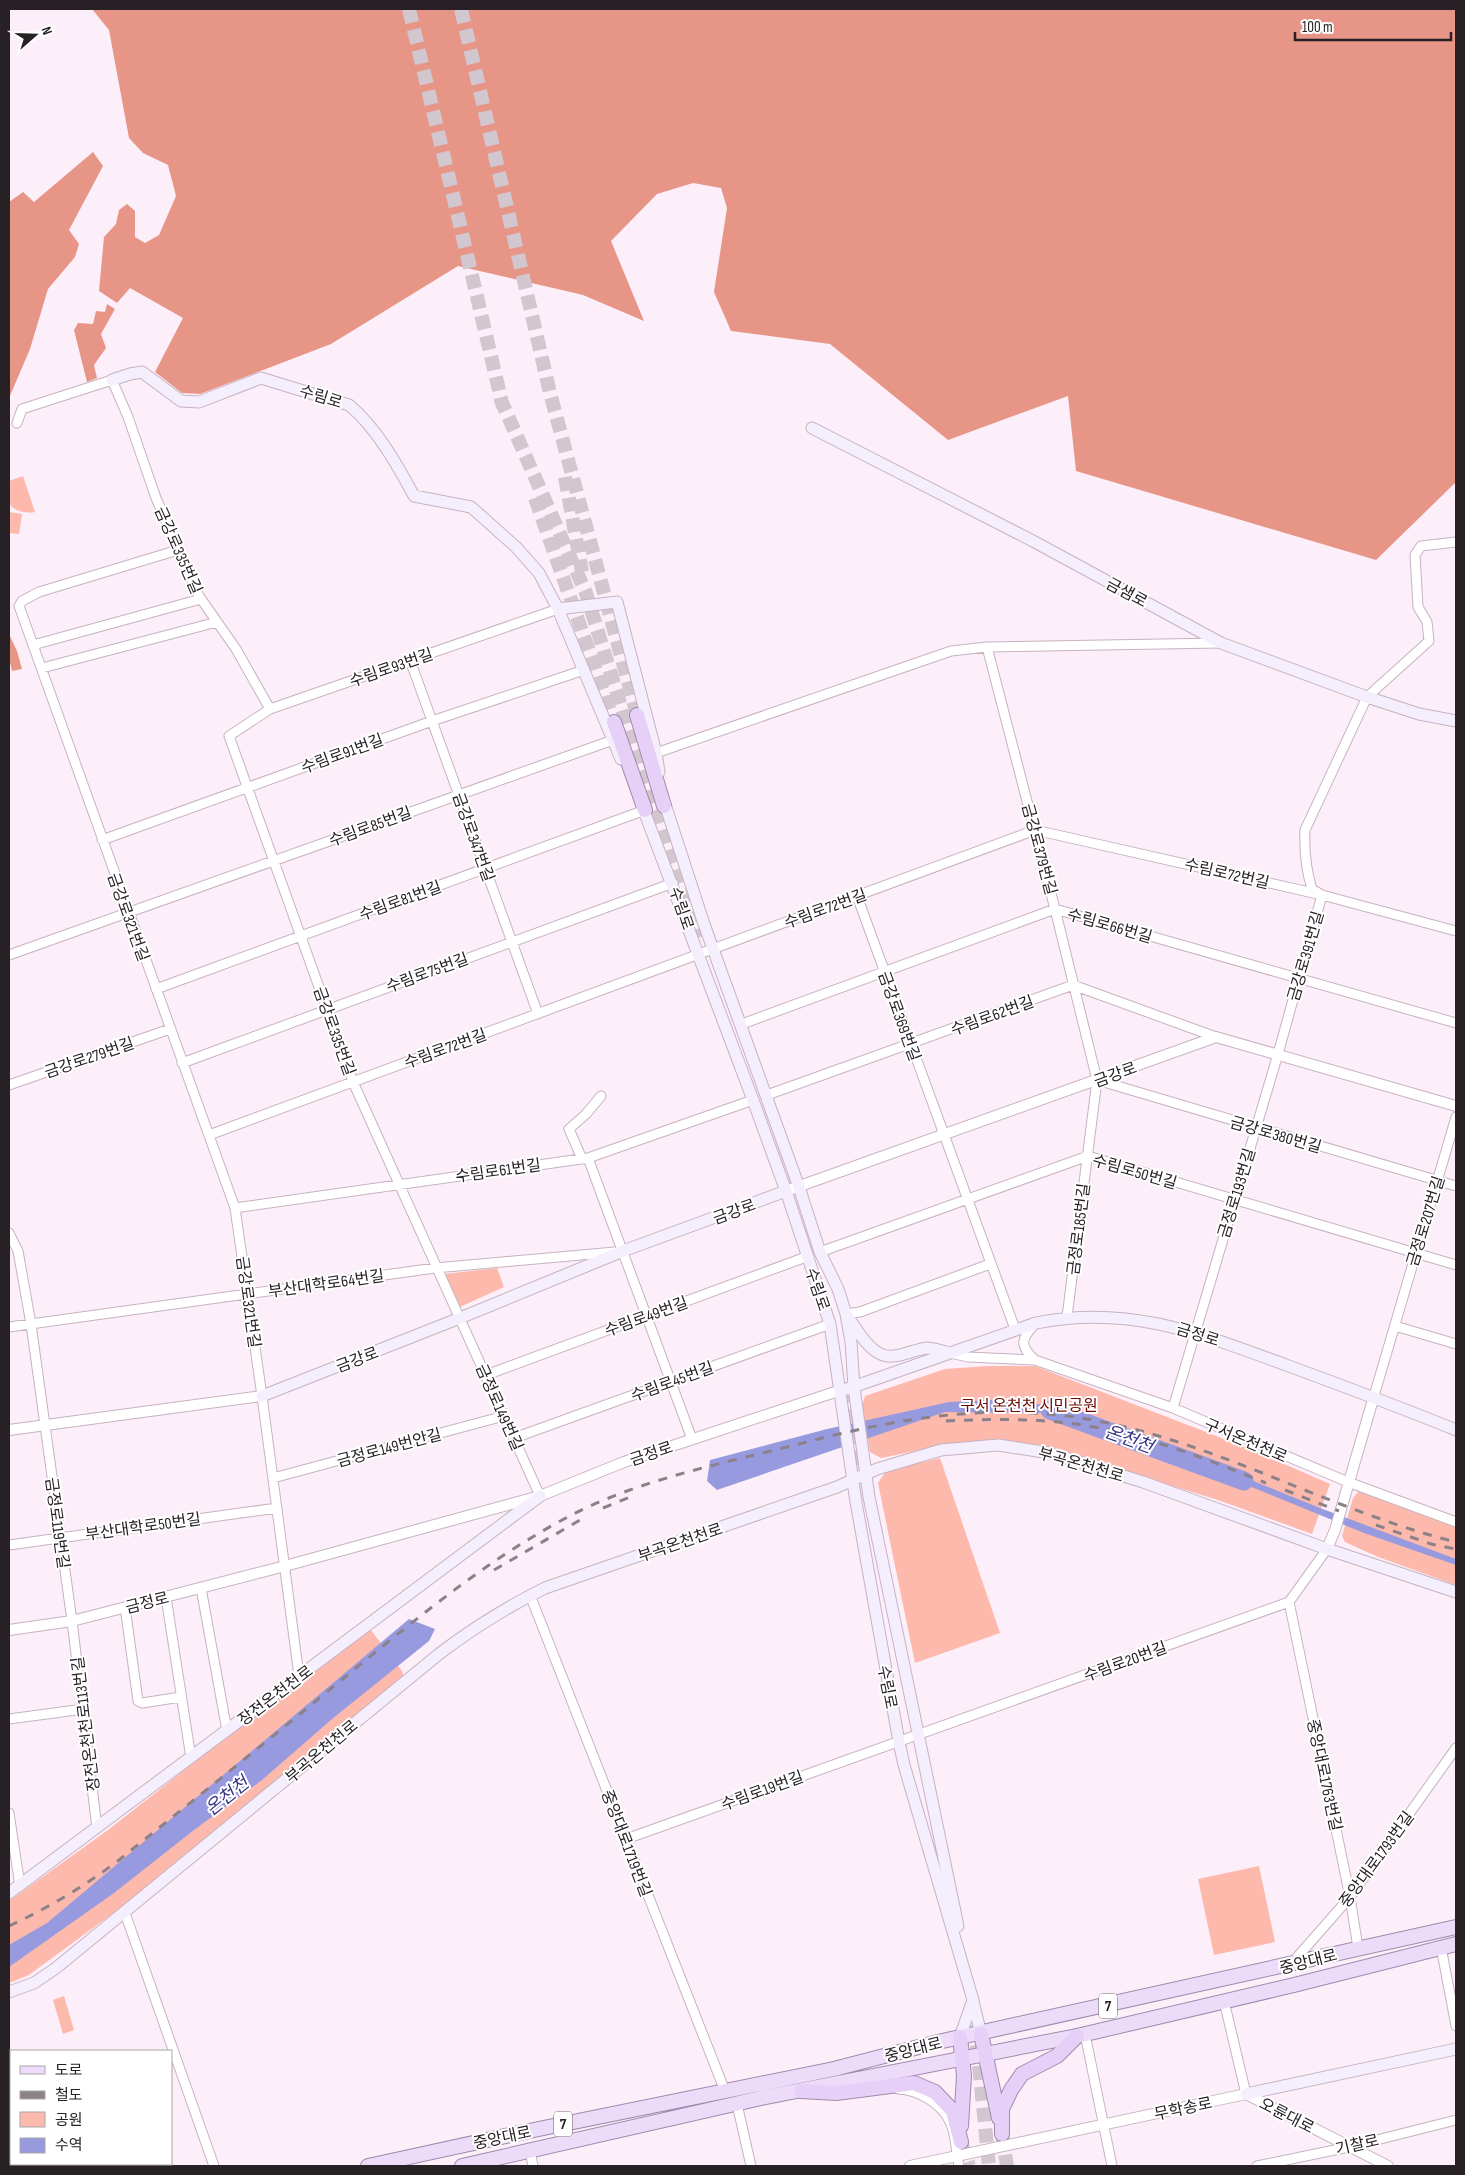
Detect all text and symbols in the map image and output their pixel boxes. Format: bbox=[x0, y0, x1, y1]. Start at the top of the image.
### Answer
north arrow bbox=[10, 10, 60, 60]
scale bar bbox=[1295, 10, 1451, 42]
text: 100 m bbox=[1302, 18, 1333, 37]
text: N bbox=[37, 24, 56, 37]
street label: 수림로 bbox=[297, 382, 345, 413]
street label: 금강로335번길 bbox=[150, 504, 205, 597]
street label: 금샘로 bbox=[1102, 575, 1150, 612]
street label: 수림로93번길 bbox=[347, 645, 436, 692]
street label: 수림로91번길 bbox=[299, 731, 386, 778]
street label: 금강로347번길 bbox=[448, 790, 497, 885]
street label: 금강로379번길 bbox=[1017, 802, 1060, 897]
street label: 수림로85번길 bbox=[326, 804, 415, 851]
street label: 수림로72번길 bbox=[1182, 855, 1271, 893]
street label: 금강로321번길 bbox=[103, 871, 152, 964]
street label: 수림로81번길 bbox=[357, 878, 444, 925]
street label: 수림로 bbox=[664, 885, 697, 933]
street label: 수림로72번길 bbox=[782, 886, 869, 933]
street label: 수림로66번길 bbox=[1065, 905, 1154, 948]
street label: 금강로391번길 bbox=[1284, 909, 1328, 1004]
street label: 수림로75번길 bbox=[384, 950, 471, 997]
street label: 금강로369번길 bbox=[874, 969, 924, 1064]
street label: 금강로335번길 bbox=[309, 984, 358, 1079]
street label: 수림로62번길 bbox=[948, 993, 1037, 1040]
street label: 수림로72번길 bbox=[402, 1026, 489, 1073]
street label: 금강로279번길 bbox=[42, 1034, 137, 1083]
street label: 금강로 bbox=[1092, 1059, 1140, 1092]
street label: 금강로380번길 bbox=[1228, 1113, 1324, 1158]
street label: 금정로193번길 bbox=[1215, 1146, 1260, 1241]
street label: 수림로50번길 bbox=[1090, 1151, 1179, 1194]
street label: 수림로61번길 bbox=[454, 1156, 542, 1187]
street label: 금정로207번길 bbox=[1404, 1174, 1449, 1269]
street label: 금정로185번길 bbox=[1064, 1182, 1095, 1276]
street label: 금강로 bbox=[711, 1196, 759, 1229]
street label: 금강로321번길 bbox=[232, 1255, 263, 1349]
street label: 수림로 bbox=[800, 1266, 833, 1314]
street label: 부산대학로64번길 bbox=[267, 1267, 385, 1302]
street label: 수림로49번길 bbox=[602, 1294, 691, 1341]
street label: 금정로 bbox=[1174, 1320, 1222, 1351]
street label: 금강로 bbox=[334, 1344, 382, 1377]
street label: 수림로45번길 bbox=[628, 1359, 717, 1406]
street label: 금정로149번길 bbox=[471, 1361, 526, 1454]
park label: 구서 온천천 시민공원 bbox=[960, 1397, 1098, 1416]
street label: 구서온천천로 bbox=[1201, 1415, 1290, 1467]
water label: 온천천 bbox=[1102, 1421, 1158, 1459]
street label: 금정로149번안길 bbox=[335, 1425, 444, 1472]
street label: 금정로 bbox=[628, 1438, 676, 1471]
street label: 부곡온천천로 bbox=[1036, 1444, 1126, 1487]
street label: 금정로119번길 bbox=[41, 1476, 72, 1570]
street label: 부산대학로50번길 bbox=[84, 1510, 202, 1545]
street label: 부곡온천천로 bbox=[636, 1520, 726, 1567]
street label: 금정로 bbox=[124, 1589, 171, 1618]
street label: 수림로20번길 bbox=[1081, 1639, 1170, 1686]
street label: 장전온천천로113번길 bbox=[69, 1655, 104, 1792]
street label: 장전온천천로 bbox=[235, 1662, 317, 1730]
street label: 수림로 bbox=[873, 1664, 900, 1711]
street label: 부곡온천천로 bbox=[282, 1716, 362, 1788]
street label: 중앙대로1763번길 bbox=[1302, 1718, 1345, 1833]
street label: 수림로19번길 bbox=[719, 1768, 806, 1815]
water label: 온천천 bbox=[201, 1771, 255, 1820]
street label: 중앙대로1719번길 bbox=[596, 1787, 655, 1900]
street label: 중앙대로1793번길 bbox=[1336, 1808, 1418, 1912]
street label: 중앙대로 bbox=[1277, 1946, 1339, 1979]
road number: 7 bbox=[1099, 1994, 1117, 2018]
street label: 중앙대로 bbox=[882, 2034, 944, 2067]
legend bbox=[10, 2050, 172, 2165]
text: 도로 bbox=[55, 2061, 83, 2080]
text: 철도 bbox=[55, 2086, 83, 2105]
street label: 무학송로 bbox=[1153, 2094, 1214, 2125]
street label: 오륜대로 bbox=[1256, 2095, 1317, 2138]
text: 공원 bbox=[55, 2111, 83, 2130]
road number: 7 bbox=[554, 2112, 572, 2136]
street label: 중앙대로 bbox=[472, 2123, 533, 2154]
street label: 기찰로 bbox=[1334, 2131, 1381, 2160]
text: 수역 bbox=[55, 2136, 83, 2155]

